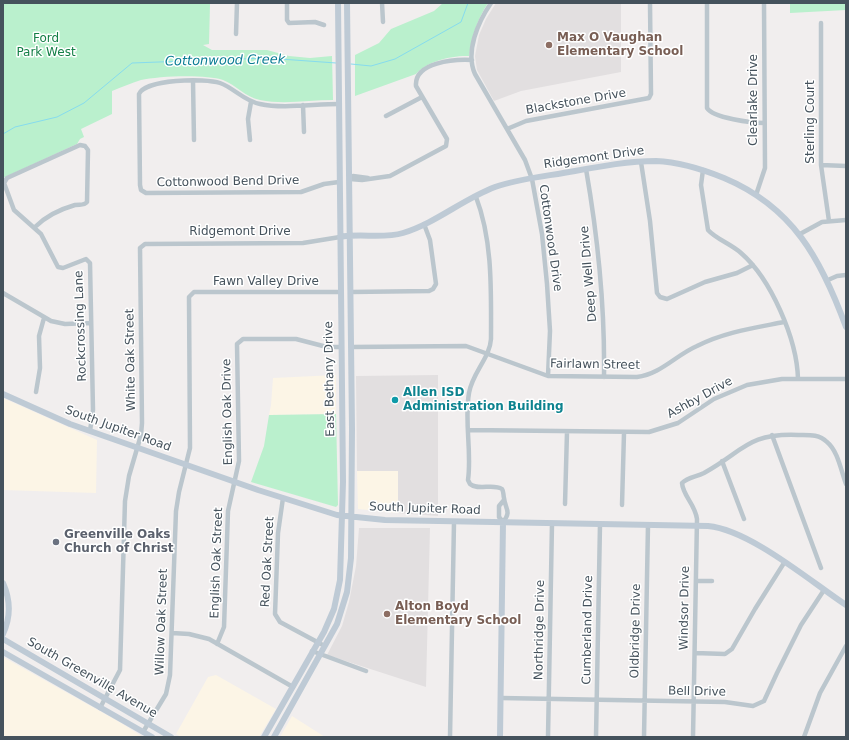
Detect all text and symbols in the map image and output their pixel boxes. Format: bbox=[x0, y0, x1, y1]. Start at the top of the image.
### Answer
place label: Max O Vaughan Elementary School bbox=[557, 31, 683, 59]
park label: Ford Park West bbox=[16, 32, 76, 60]
marker: Max O Vaughan Elementary School bbox=[544, 40, 554, 50]
water label: Cottonwood Creek bbox=[165, 52, 285, 70]
street label: Clearlake Drive bbox=[747, 54, 761, 146]
street label: Sterling Court bbox=[804, 80, 818, 164]
street label: Blackstone Drive bbox=[525, 86, 627, 118]
street label: Ridgemont Drive bbox=[543, 144, 645, 172]
street label: Cottonwood Bend Drive bbox=[157, 174, 299, 190]
street label: Cottonwood Drive bbox=[535, 184, 565, 292]
street label: Ridgemont Drive bbox=[189, 225, 291, 239]
street label: Deep Well Drive bbox=[578, 225, 600, 323]
street label: Rockcrossing Lane bbox=[72, 270, 90, 382]
street label: Fawn Valley Drive bbox=[213, 275, 319, 289]
street label: White Oak Street bbox=[123, 309, 139, 411]
street label: East Bethany Drive bbox=[322, 321, 338, 437]
street label: Fairlawn Street bbox=[550, 357, 640, 373]
street label: English Oak Drive bbox=[220, 359, 236, 465]
street label: Ashby Drive bbox=[665, 374, 735, 422]
place label: Allen ISD Administration Building bbox=[403, 386, 564, 414]
marker: Allen ISD Administration Building bbox=[390, 395, 400, 405]
street label: South Jupiter Road bbox=[63, 403, 173, 455]
street label: South Jupiter Road bbox=[369, 500, 481, 518]
street label: English Oak Street bbox=[208, 507, 226, 619]
street label: Red Oak Street bbox=[258, 516, 278, 608]
place label: Greenville Oaks Church of Christ bbox=[64, 528, 174, 556]
marker: Greenville Oaks Church of Christ bbox=[51, 537, 61, 547]
street label: Windsor Drive bbox=[677, 566, 693, 650]
street label: Willow Oak Street bbox=[153, 568, 171, 676]
street label: Cumberland Drive bbox=[580, 575, 596, 685]
street label: Northridge Drive bbox=[532, 580, 548, 680]
street label: Oldbridge Drive bbox=[628, 584, 644, 678]
place label: Alton Boyd Elementary School bbox=[395, 600, 521, 628]
marker: Alton Boyd Elementary School bbox=[382, 609, 392, 619]
street label: South Greenville Avenue bbox=[24, 635, 160, 721]
street label: Bell Drive bbox=[668, 684, 726, 700]

